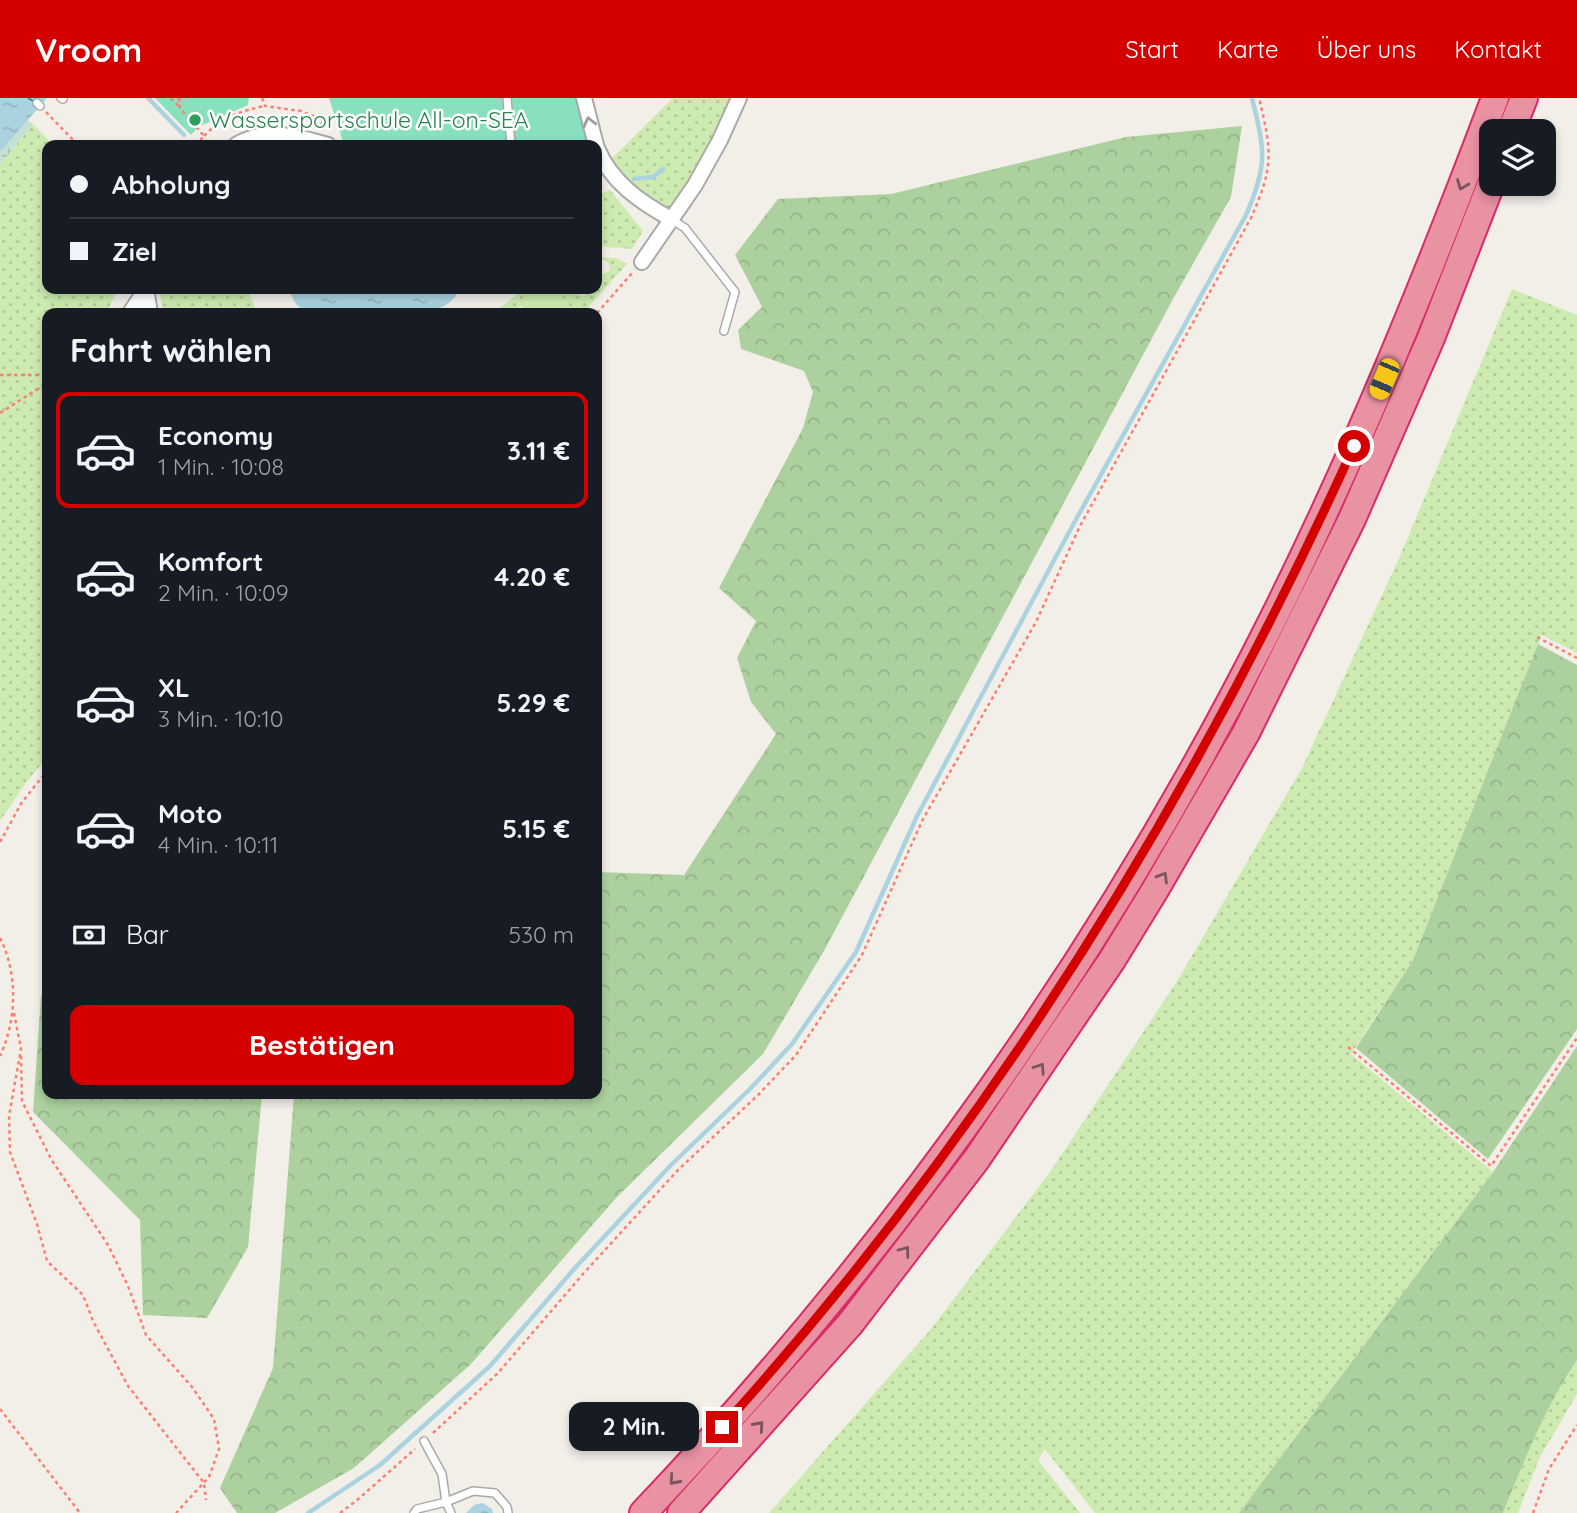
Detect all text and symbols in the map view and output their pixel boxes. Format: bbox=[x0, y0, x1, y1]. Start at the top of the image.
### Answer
text: Vroom bbox=[35, 29, 142, 70]
text: Start bbox=[1125, 34, 1179, 64]
text: Karte bbox=[1217, 34, 1278, 64]
text: Über uns bbox=[1316, 34, 1416, 64]
text: Kontakt bbox=[1454, 34, 1542, 64]
place label: Wassersportschule All-on-SEA bbox=[209, 105, 529, 134]
marker: Wassersportschule All-on-SEA bbox=[187, 112, 203, 128]
one-way arrow bbox=[583, 116, 597, 128]
map controls bbox=[1479, 119, 1556, 196]
button: layers bbox=[1479, 119, 1556, 196]
text: Abholung bbox=[112, 168, 231, 201]
one-way arrow bbox=[1456, 178, 1470, 190]
text: Ziel bbox=[112, 235, 157, 268]
text: Fahrt wählen bbox=[70, 330, 272, 370]
car bbox=[1367, 356, 1402, 402]
icon: car bbox=[74, 419, 137, 482]
text: Economy bbox=[158, 419, 273, 452]
route start bbox=[1338, 430, 1370, 462]
text: 3.11 € bbox=[507, 434, 570, 467]
text: 1 Min. · 10:08 bbox=[158, 452, 284, 481]
icon: car bbox=[74, 545, 137, 608]
text: Komfort bbox=[158, 545, 263, 578]
text: 4.20 € bbox=[494, 560, 570, 593]
text: 2 Min. · 10:09 bbox=[158, 578, 288, 607]
icon: car bbox=[74, 671, 137, 734]
text: XL bbox=[158, 671, 190, 704]
text: 5.29 € bbox=[496, 686, 570, 719]
text: 3 Min. · 10:10 bbox=[158, 704, 283, 733]
icon: car bbox=[74, 797, 137, 860]
text: Moto bbox=[158, 797, 222, 830]
text: 5.15 € bbox=[502, 812, 570, 845]
text: 4 Min. · 10:11 bbox=[158, 830, 278, 859]
one-way arrow bbox=[1154, 871, 1167, 884]
icon: cash bbox=[70, 916, 108, 954]
text: Bar bbox=[126, 918, 169, 951]
text: 530 m bbox=[508, 920, 574, 949]
button: Bestätigen bbox=[70, 1005, 574, 1085]
one-way arrow bbox=[1032, 1063, 1044, 1076]
one-way arrow bbox=[897, 1247, 910, 1259]
callout: 2 Min. bbox=[568, 1402, 698, 1452]
route end bbox=[706, 1411, 738, 1443]
text: 2 Min. bbox=[602, 1412, 666, 1441]
one-way arrow bbox=[751, 1421, 763, 1434]
one-way arrow bbox=[670, 1472, 682, 1485]

